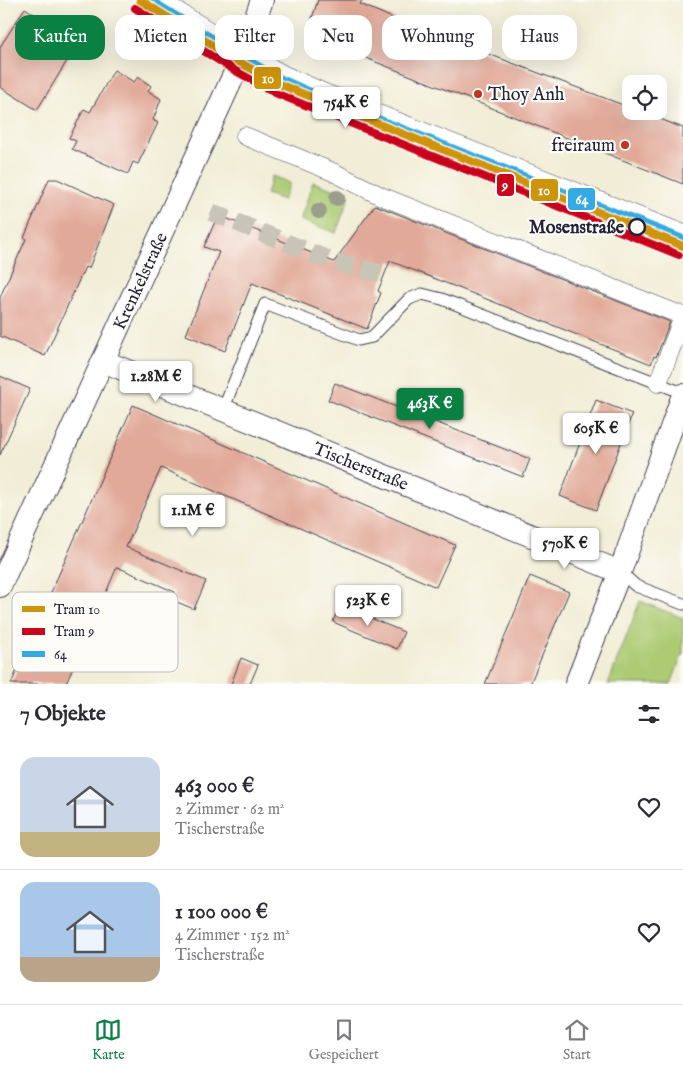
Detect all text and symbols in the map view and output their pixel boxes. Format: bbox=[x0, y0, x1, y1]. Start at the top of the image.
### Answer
chip: Kaufen bbox=[15, 15, 105, 60]
chip: Mieten bbox=[115, 15, 205, 60]
chip: Filter bbox=[215, 15, 294, 60]
chip: Neu bbox=[304, 15, 372, 60]
chip: Wohnung bbox=[382, 15, 492, 60]
chip: Haus bbox=[502, 15, 577, 60]
line badge: 10 bbox=[253, 66, 282, 90]
text: 10 bbox=[262, 70, 274, 88]
map controls bbox=[622, 75, 667, 120]
button: locate bbox=[622, 75, 667, 120]
place label: Thoy Anh bbox=[488, 84, 565, 107]
pin: 754K € bbox=[305, 86, 387, 129]
marker: Thoy Anh bbox=[472, 88, 484, 100]
text: 754K € bbox=[323, 93, 369, 113]
place label: freiraum bbox=[551, 135, 615, 158]
marker: freiraum bbox=[619, 139, 631, 151]
line badge: 9 bbox=[496, 173, 515, 197]
text: 9 bbox=[501, 177, 508, 195]
line badge: 10 bbox=[530, 178, 559, 202]
text: 10 bbox=[538, 182, 550, 200]
line badge: 64 bbox=[567, 187, 596, 211]
text: 64 bbox=[576, 191, 590, 209]
place label: Mosenstraße bbox=[529, 217, 625, 240]
marker: Mosenstraße bbox=[628, 218, 646, 236]
street label: Krenkelstraße bbox=[109, 229, 174, 334]
pin: 1.28M € bbox=[110, 360, 202, 403]
text: 1.28M € bbox=[130, 367, 182, 387]
pin: 463K € bbox=[389, 388, 471, 430]
text: 463K € bbox=[407, 394, 453, 414]
pin: 605K € bbox=[555, 412, 637, 455]
text: 605K € bbox=[574, 419, 618, 439]
street label: Tischerstraße bbox=[309, 438, 411, 497]
pin: 1.1M € bbox=[152, 494, 234, 537]
text: 1.1M € bbox=[171, 501, 215, 521]
pin: 570K € bbox=[524, 528, 606, 570]
text: 570K € bbox=[542, 534, 588, 554]
pin: 523K € bbox=[327, 584, 409, 627]
text: 523K € bbox=[346, 591, 390, 611]
legend bbox=[12, 592, 178, 672]
text: Tram 10 bbox=[54, 601, 100, 619]
text: Tram 9 bbox=[54, 623, 94, 641]
text: 64 bbox=[54, 646, 67, 664]
icon: filters bbox=[635, 700, 663, 728]
text: 7 Objekte bbox=[20, 701, 106, 728]
text: 463 000 € bbox=[175, 773, 254, 800]
icon: home bbox=[60, 777, 120, 837]
icon: heart bbox=[635, 793, 663, 821]
text: 2 Zimmer · 62 m² bbox=[175, 800, 284, 820]
text: Tischerstraße bbox=[175, 820, 265, 840]
text: 1 100 000 € bbox=[175, 899, 268, 926]
icon: home bbox=[60, 902, 120, 962]
icon: heart bbox=[635, 918, 663, 946]
text: 4 Zimmer · 152 m² bbox=[175, 926, 290, 946]
text: Tischerstraße bbox=[175, 946, 265, 966]
tab: Karte bbox=[92, 1016, 125, 1064]
tab: Gespeichert bbox=[309, 1016, 379, 1064]
tab: Start bbox=[563, 1016, 591, 1064]

